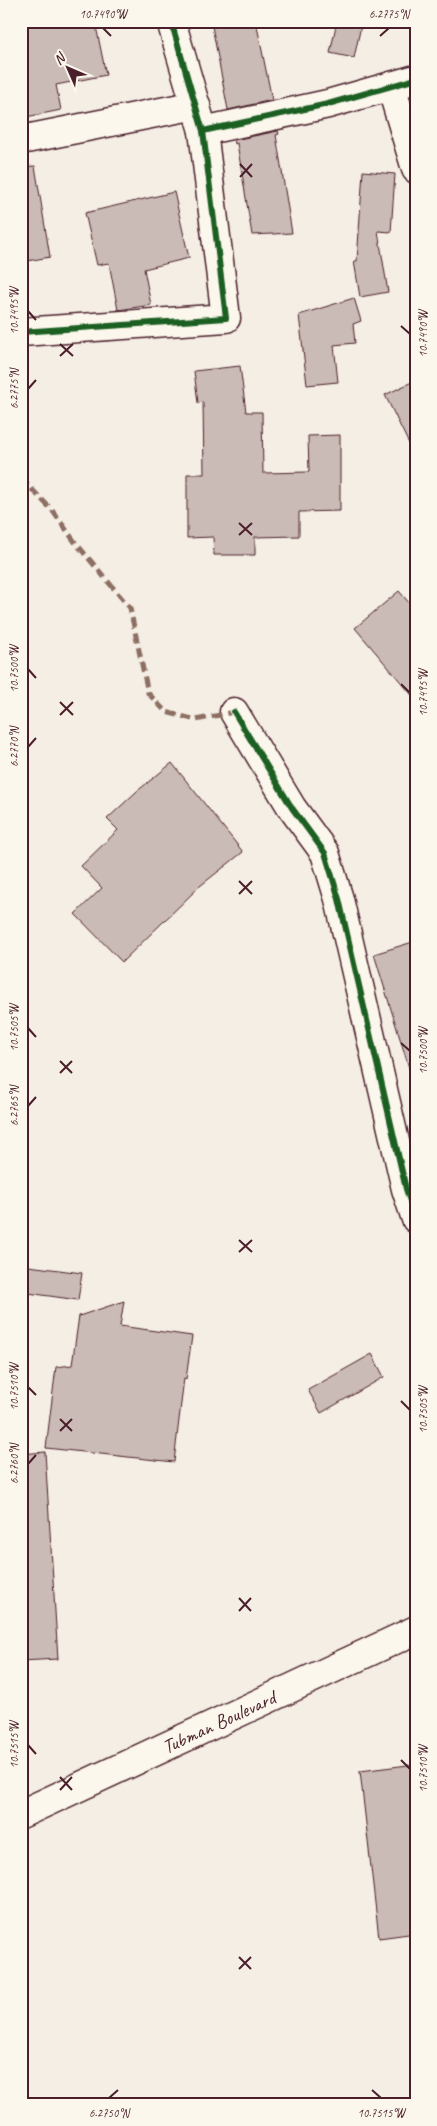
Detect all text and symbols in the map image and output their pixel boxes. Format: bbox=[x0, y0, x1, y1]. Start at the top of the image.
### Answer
text: 10.7490°W bbox=[80, 6, 129, 22]
text: 6.2775°N bbox=[369, 6, 411, 22]
north arrow bbox=[42, 42, 92, 92]
text: N bbox=[50, 48, 70, 68]
text: 10.7495°W bbox=[6, 285, 22, 334]
text: 10.7490°W bbox=[415, 308, 431, 357]
text: 6.2775°N bbox=[6, 367, 22, 409]
text: 10.7500°W bbox=[6, 643, 22, 692]
text: 10.7495°W bbox=[415, 667, 431, 716]
text: 6.2770°N bbox=[6, 725, 22, 767]
text: 10.7505°W bbox=[6, 1002, 22, 1051]
text: 10.7500°W bbox=[415, 1025, 431, 1074]
text: 6.2765°N bbox=[6, 1084, 22, 1126]
text: 10.7510°W bbox=[6, 1361, 22, 1410]
text: 10.7505°W bbox=[415, 1384, 431, 1433]
text: 6.2760°N bbox=[6, 1442, 22, 1484]
street label: Tubman Boulevard bbox=[158, 1684, 282, 1760]
text: 10.7515°W bbox=[6, 1719, 22, 1768]
text: 10.7510°W bbox=[415, 1743, 431, 1792]
text: 6.2750°N bbox=[89, 2105, 131, 2121]
text: 10.7515°W bbox=[358, 2105, 407, 2121]

